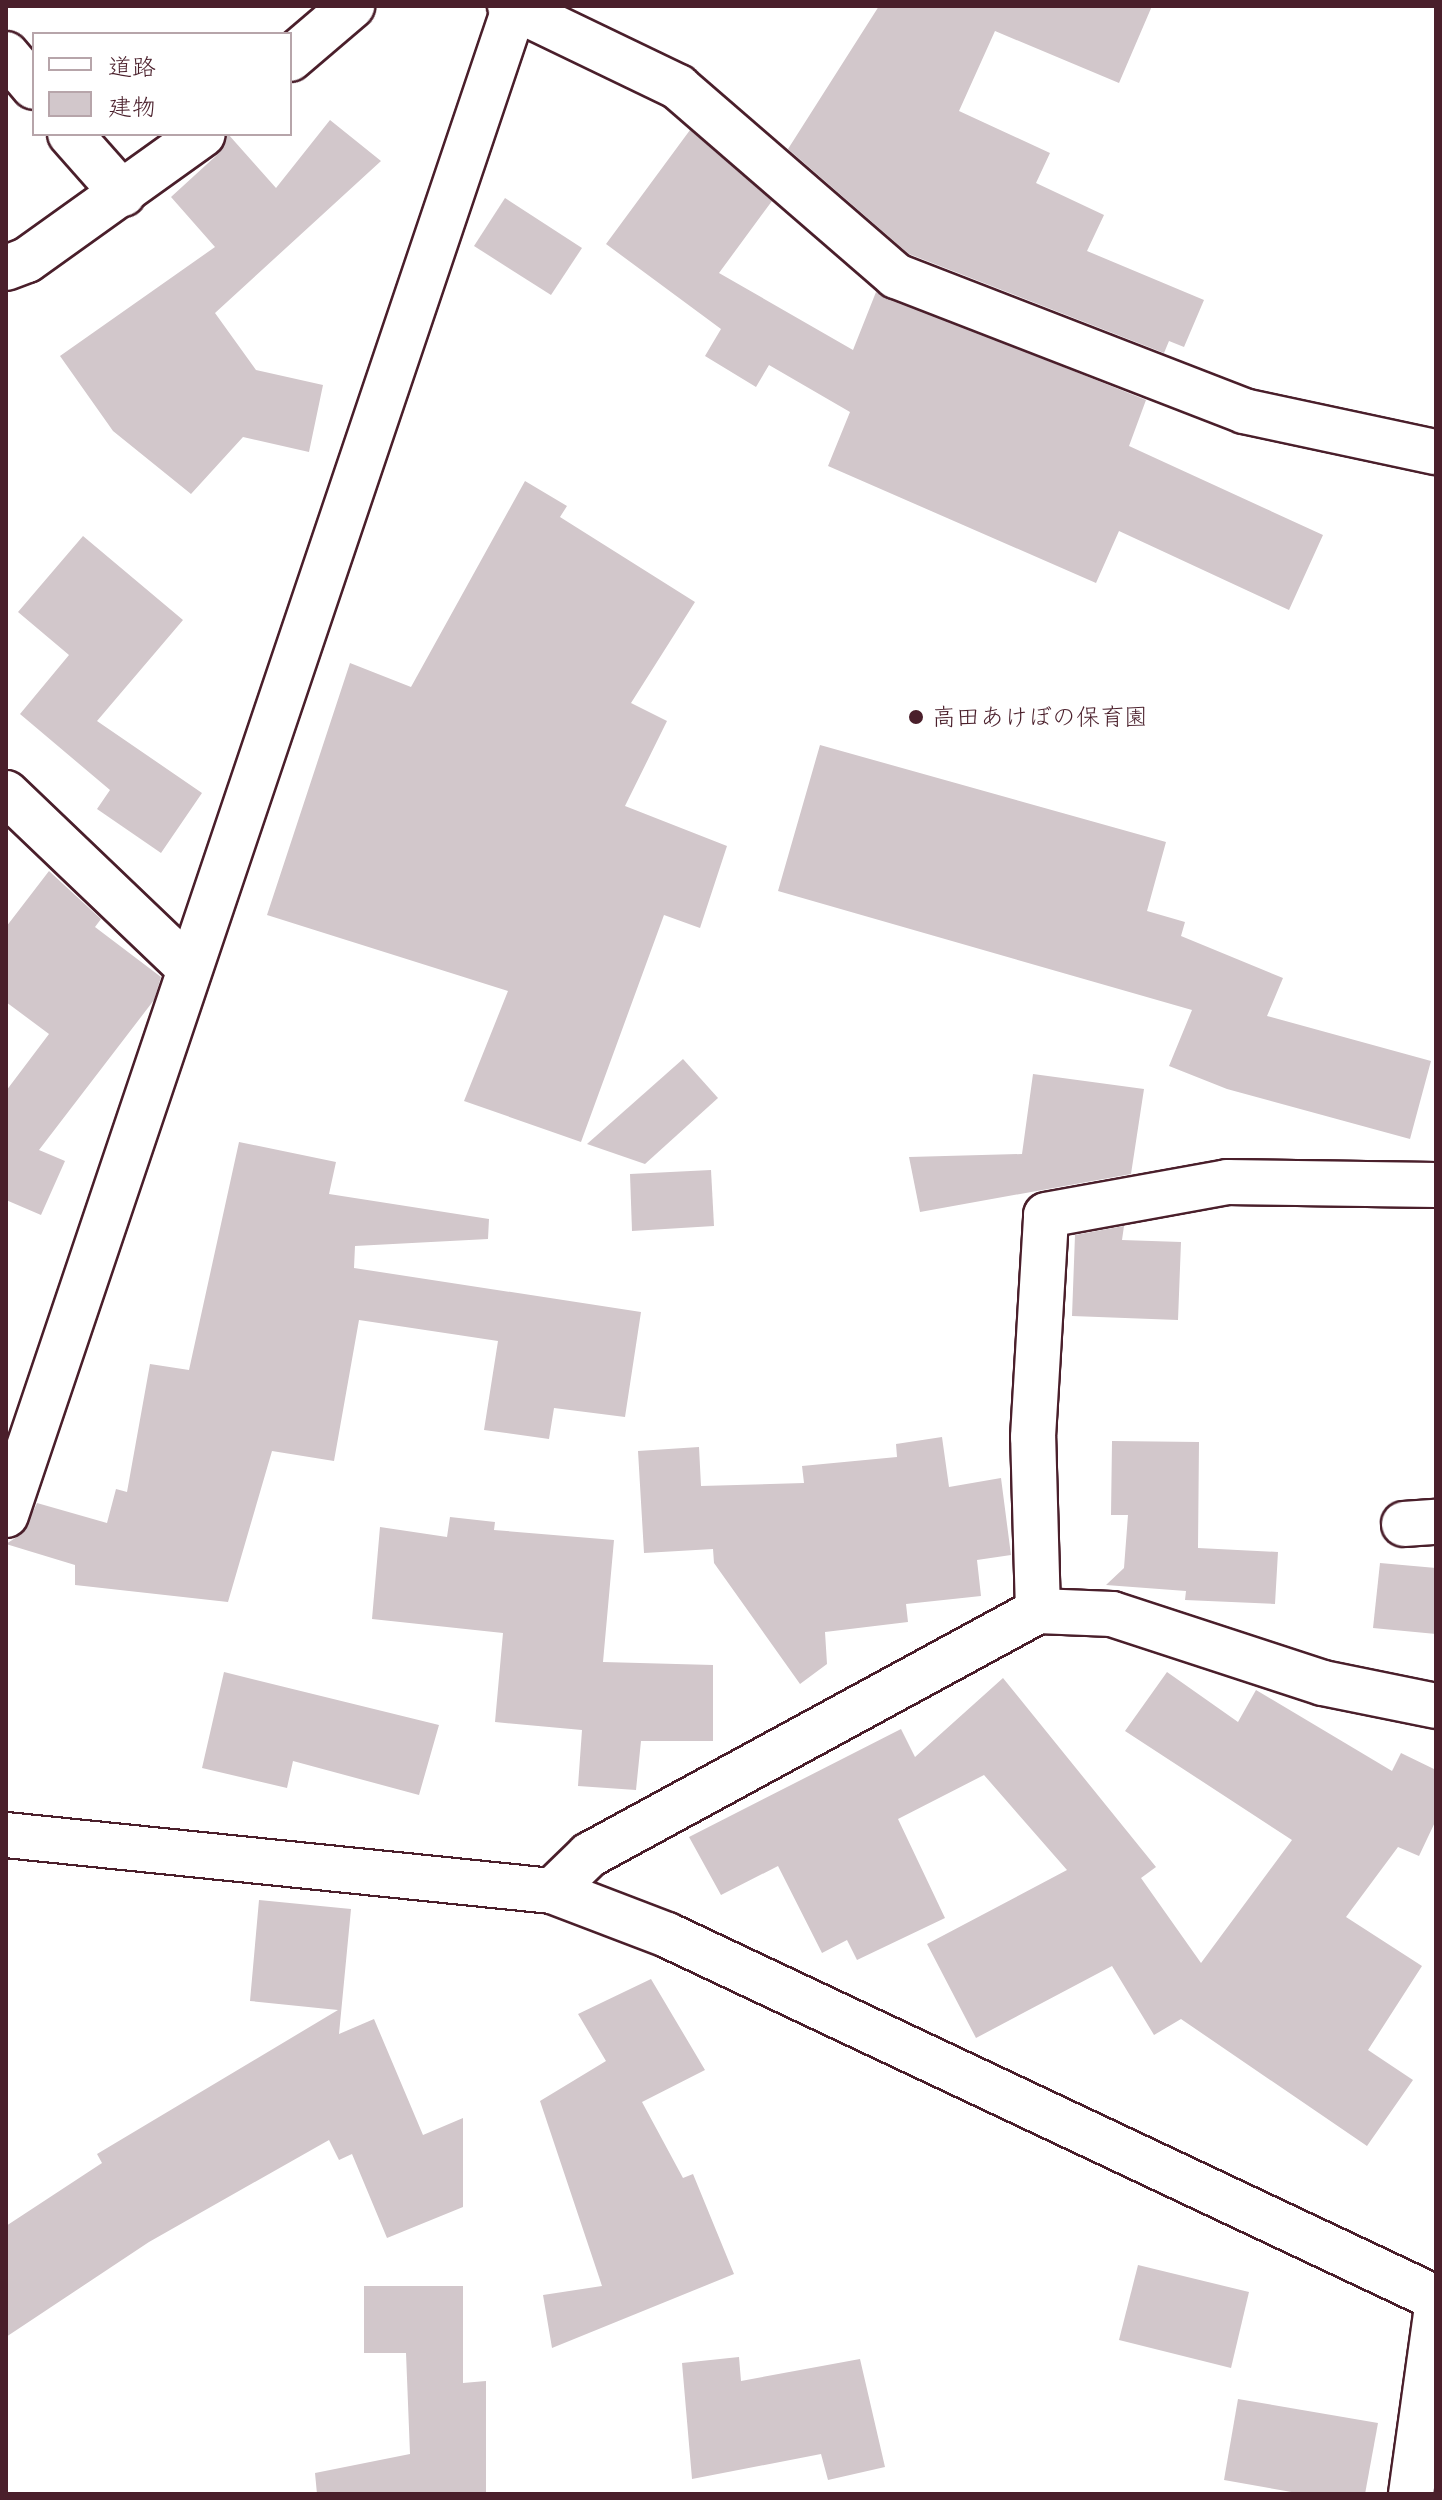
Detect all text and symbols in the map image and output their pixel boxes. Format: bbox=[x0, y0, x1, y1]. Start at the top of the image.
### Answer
legend bbox=[32, 32, 292, 136]
text: 道路 bbox=[108, 51, 156, 81]
text: 建物 bbox=[108, 91, 156, 121]
place label: 高田あけぼの保育園 bbox=[932, 703, 1148, 731]
marker: 高田あけぼの保育園 bbox=[907, 708, 925, 726]

